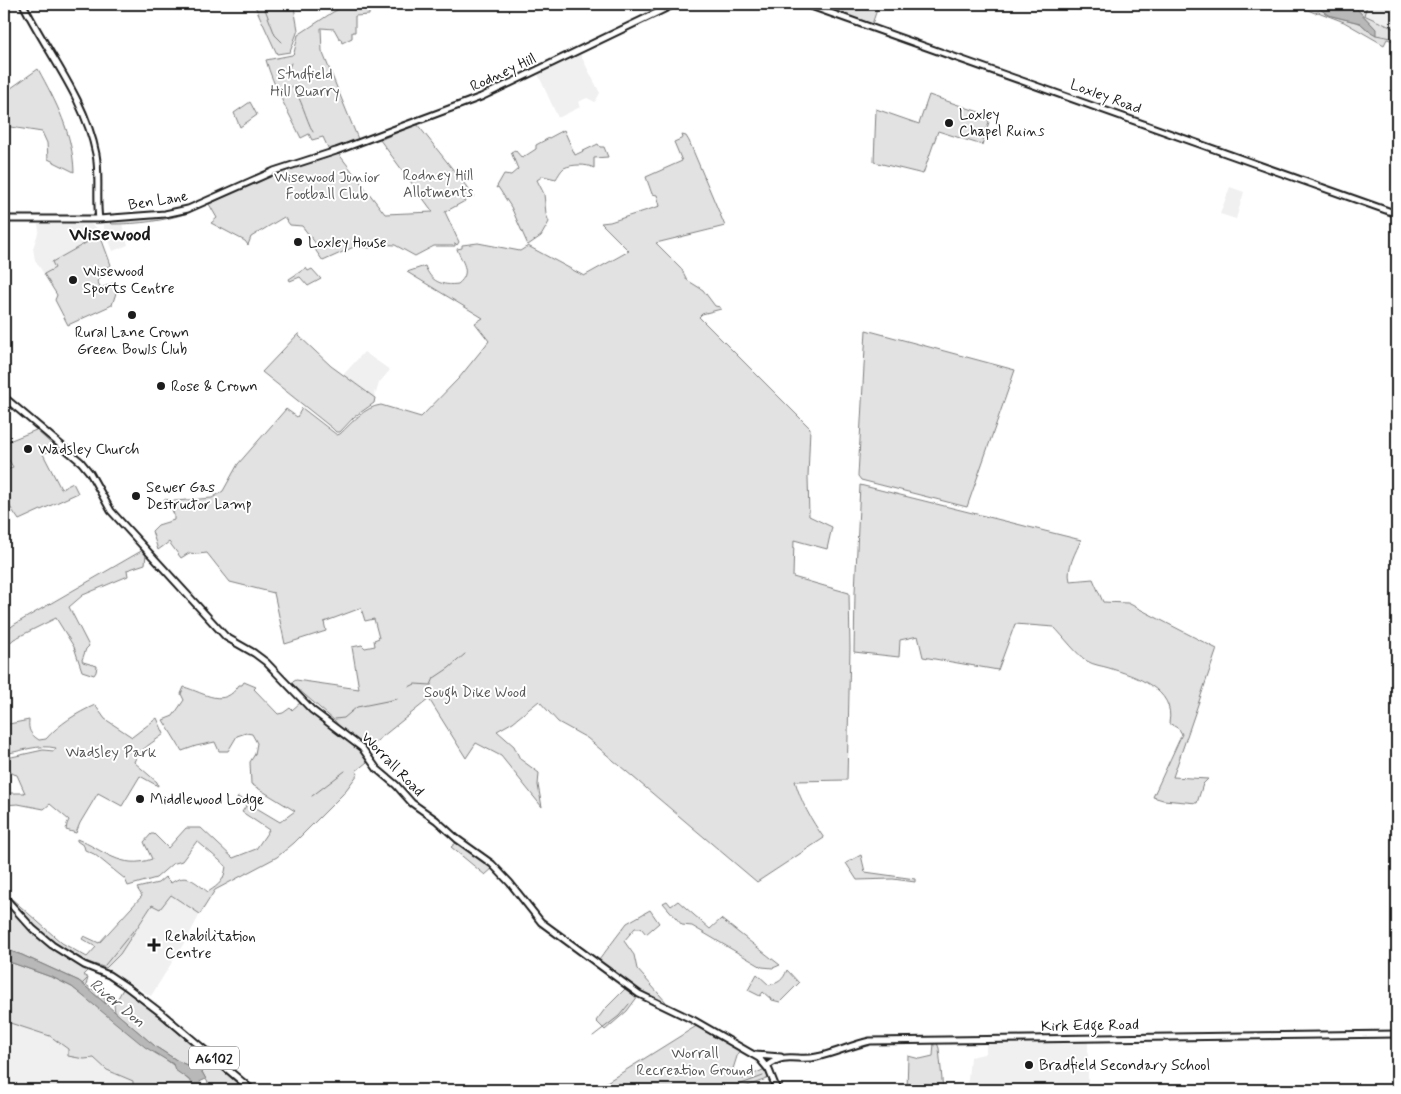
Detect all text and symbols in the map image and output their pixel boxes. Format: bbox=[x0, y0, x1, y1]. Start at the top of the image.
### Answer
street label: Rodney Hill bbox=[467, 49, 540, 97]
park label: Studfield Hill Quarry bbox=[270, 65, 340, 102]
street label: Loxley Road bbox=[1067, 75, 1144, 119]
place label: Loxley Chapel Ruins bbox=[959, 105, 1045, 142]
marker: Loxley Chapel Ruins bbox=[943, 117, 955, 129]
park label: Rodney Hill Allotments bbox=[403, 166, 473, 203]
park label: Wisewood Junior Football Club bbox=[274, 168, 380, 205]
street label: Ben Lane bbox=[127, 186, 189, 216]
district label: Wisewood bbox=[68, 221, 151, 248]
place label: Loxley House bbox=[308, 233, 387, 253]
marker: Loxley House bbox=[292, 236, 304, 248]
place label: Wisewood Sports Centre bbox=[83, 262, 175, 299]
marker: Wisewood Sports Centre bbox=[67, 274, 79, 286]
marker: Rural Lane Crown Green Bowls Club bbox=[126, 309, 138, 321]
place label: Rural Lane Crown Green Bowls Club bbox=[75, 323, 189, 360]
place label: Rose & Crown bbox=[171, 377, 258, 397]
marker: Rose & Crown bbox=[155, 380, 167, 392]
place label: Wadsley Church bbox=[38, 440, 140, 460]
marker: Wadsley Church bbox=[22, 443, 34, 455]
place label: Sewer Gas Destructor Lamp bbox=[146, 478, 252, 515]
marker: Sewer Gas Destructor Lamp bbox=[130, 490, 142, 502]
park label: Sough Dike Wood bbox=[424, 683, 526, 704]
street label: Worrall Road bbox=[356, 728, 428, 801]
park label: Wadsley Park bbox=[65, 743, 157, 763]
place label: Middlewood Lodge bbox=[150, 790, 264, 811]
marker: Middlewood Lodge bbox=[134, 793, 146, 805]
place label: Rehabilitation Centre bbox=[165, 927, 256, 964]
marker: Rehabilitation Centre bbox=[147, 938, 161, 952]
water label: River Don bbox=[85, 974, 149, 1032]
street label: Kirk Edge Road bbox=[1041, 1015, 1139, 1038]
park label: Worrall Recreation Ground bbox=[636, 1044, 754, 1081]
road number: A6102 bbox=[189, 1046, 239, 1070]
place label: Bradfield Secondary School bbox=[1039, 1056, 1210, 1076]
marker: Bradfield Secondary School bbox=[1023, 1059, 1035, 1071]

